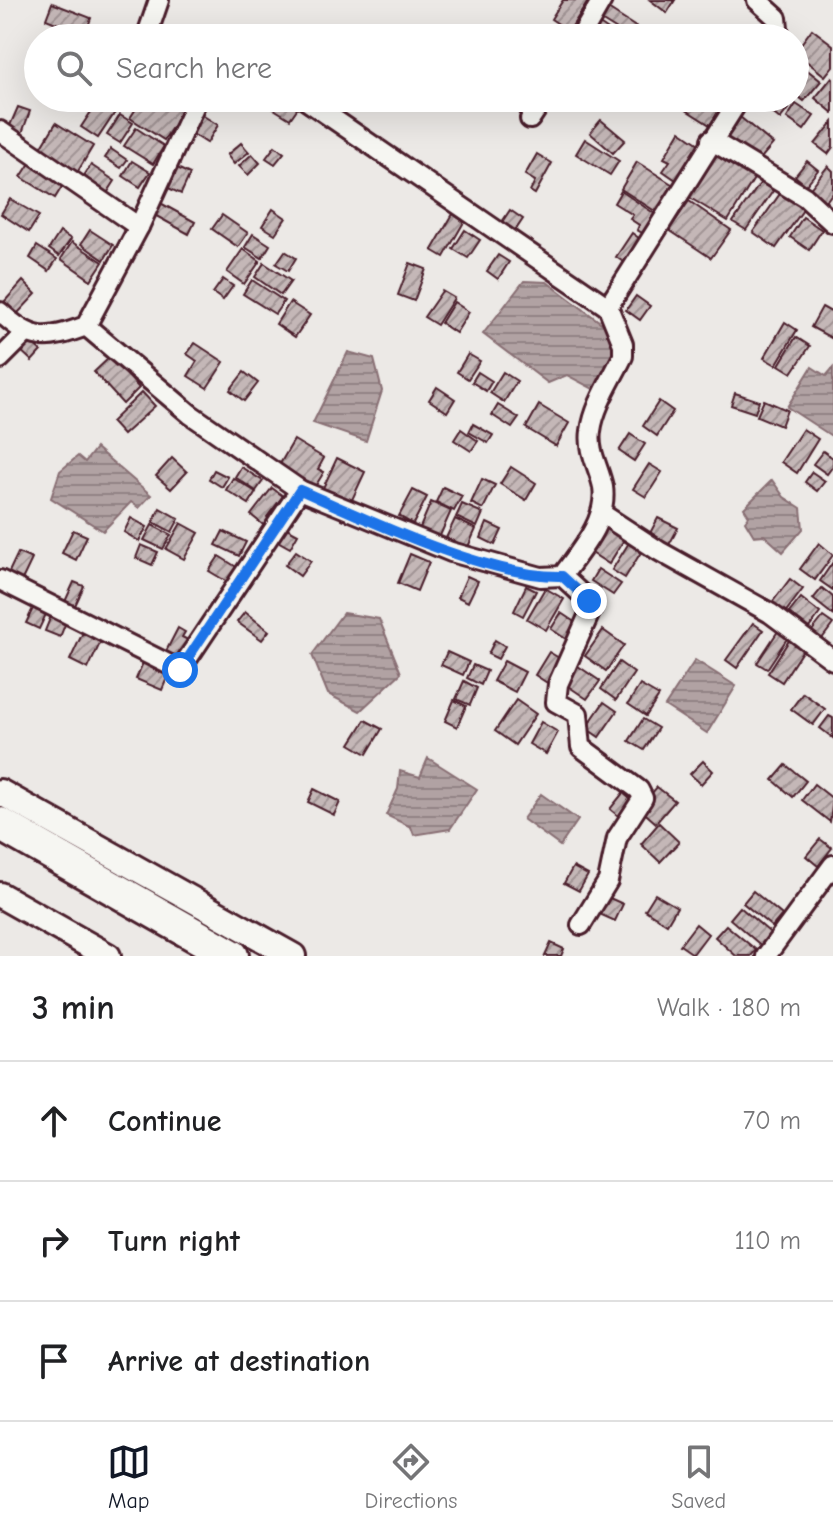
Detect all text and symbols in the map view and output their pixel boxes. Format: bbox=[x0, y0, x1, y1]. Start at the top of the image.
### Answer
search box bbox=[24, 24, 809, 112]
icon: search bbox=[52, 46, 96, 90]
text: Search here bbox=[116, 51, 272, 86]
route end bbox=[571, 583, 607, 619]
route start bbox=[162, 652, 198, 688]
text: 3 min bbox=[32, 988, 115, 1028]
text: Walk · 180 m bbox=[657, 993, 801, 1023]
icon: ahead bbox=[32, 1099, 76, 1143]
text: Continue bbox=[108, 1104, 222, 1139]
text: 70 m bbox=[743, 1106, 801, 1136]
icon: right bbox=[32, 1219, 76, 1263]
text: Turn right bbox=[108, 1224, 240, 1259]
text: 110 m bbox=[734, 1226, 801, 1256]
icon: arrive bbox=[32, 1339, 76, 1383]
text: Arrive at destination bbox=[108, 1344, 370, 1379]
tab: Map bbox=[107, 1440, 151, 1514]
tab: Directions bbox=[365, 1440, 458, 1514]
tab: Saved bbox=[671, 1440, 726, 1514]

